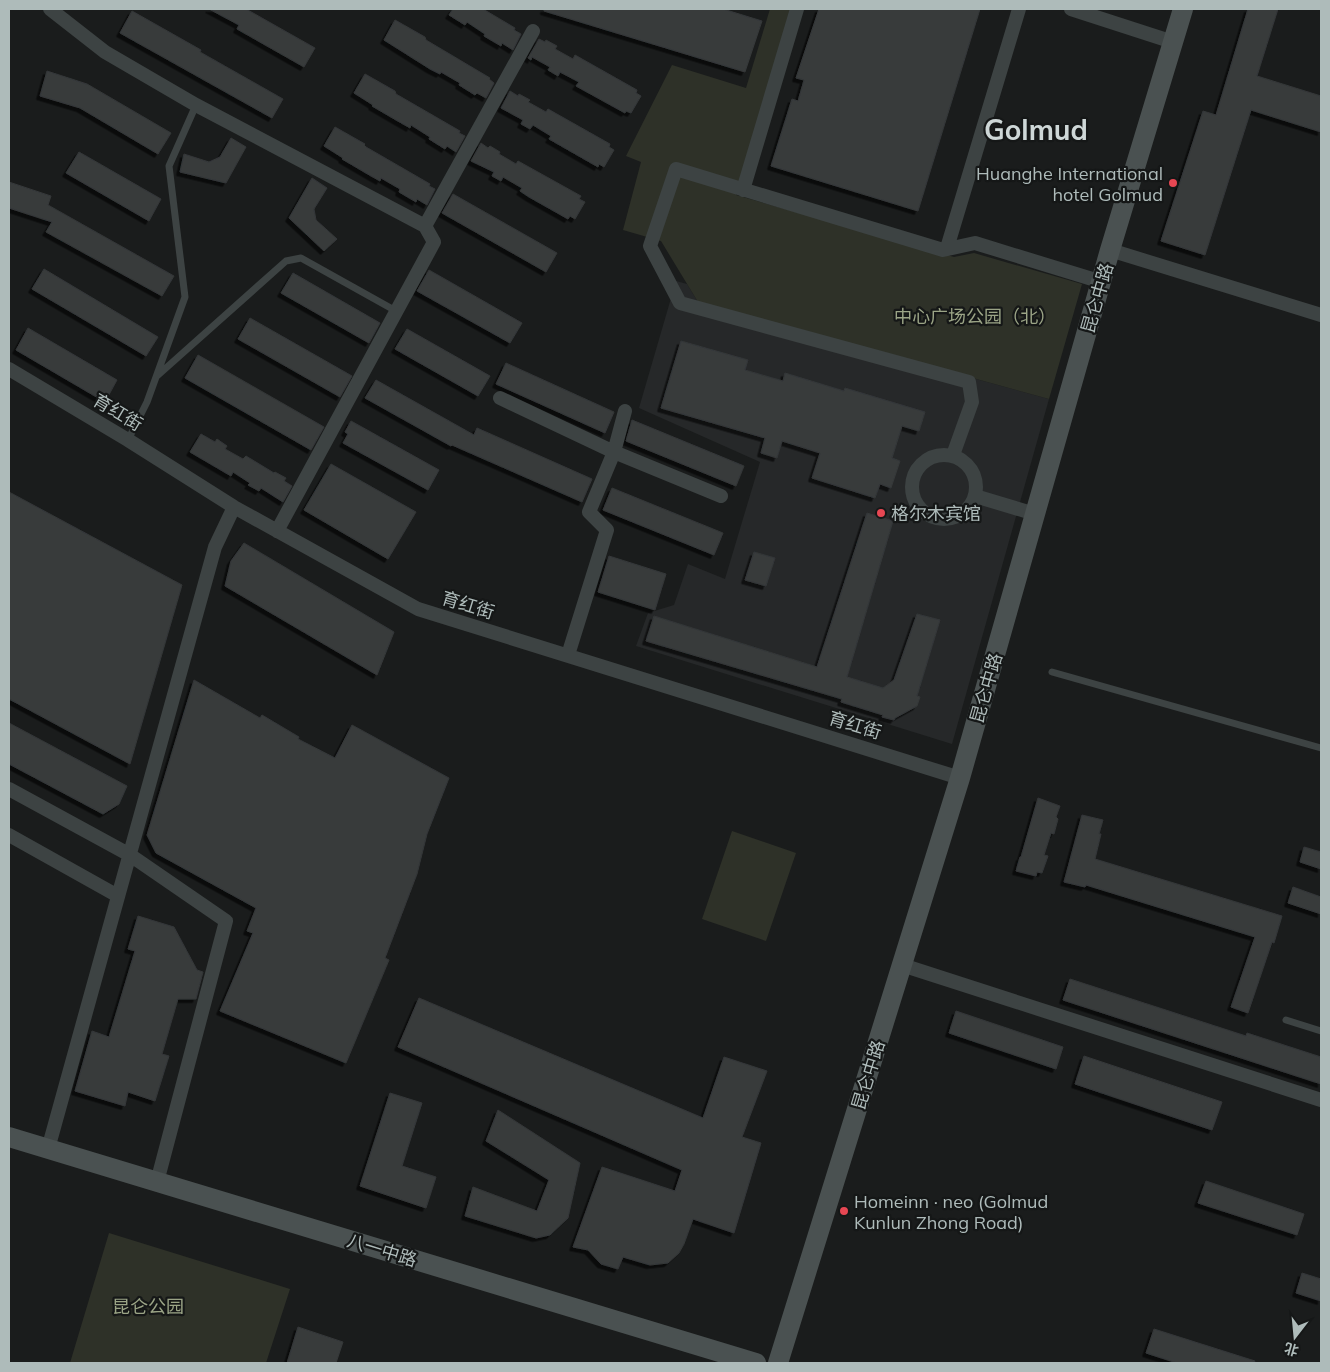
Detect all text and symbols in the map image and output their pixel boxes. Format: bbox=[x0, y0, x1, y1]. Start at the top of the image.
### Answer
district label: Golmud bbox=[984, 112, 1088, 147]
place label: Huanghe International hotel Golmud bbox=[976, 162, 1163, 206]
marker: Huanghe International hotel Golmud bbox=[1167, 177, 1179, 189]
street label: 昆仑中路 bbox=[1076, 260, 1118, 336]
park label: 中心广场公园（北） bbox=[894, 305, 1056, 328]
street label: 育红街 bbox=[89, 388, 147, 436]
place label: 格尔木宾馆 bbox=[891, 502, 981, 525]
marker: 格尔木宾馆 bbox=[875, 507, 887, 519]
street label: 育红街 bbox=[439, 586, 497, 624]
street label: 昆仑中路 bbox=[965, 650, 1007, 726]
street label: 育红街 bbox=[826, 706, 884, 744]
street label: 昆仑中路 bbox=[846, 1037, 890, 1113]
place label: Homeinn · neo (Golmud Kunlun Zhong Road) bbox=[854, 1190, 1048, 1234]
marker: Homeinn · neo (Golmud Kunlun Zhong Road) bbox=[838, 1205, 850, 1217]
street label: 八一中路 bbox=[344, 1228, 420, 1272]
park label: 昆仑公园 bbox=[112, 1295, 184, 1318]
north arrow bbox=[1270, 1312, 1320, 1362]
text: 北 bbox=[1282, 1339, 1301, 1360]

